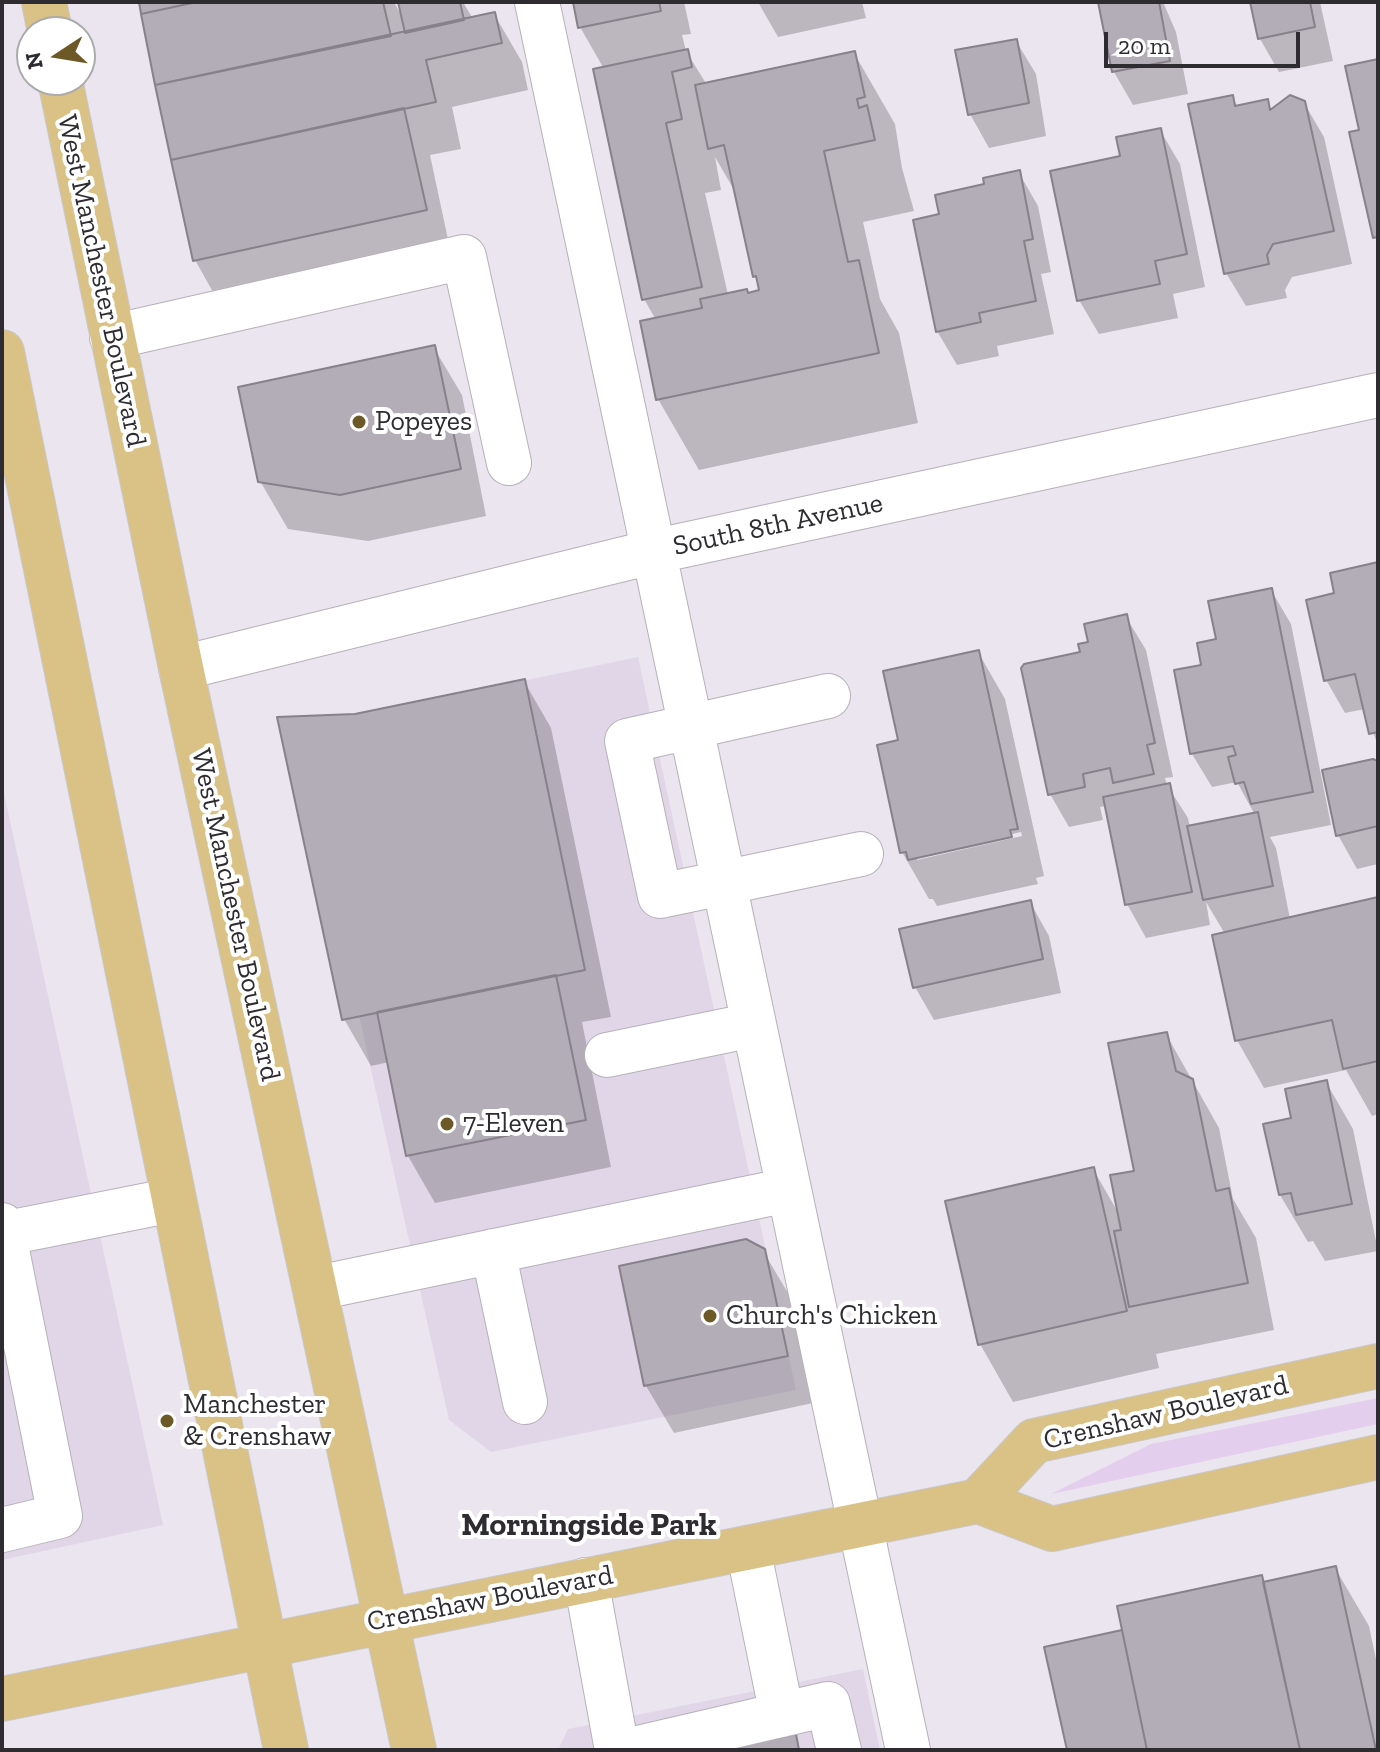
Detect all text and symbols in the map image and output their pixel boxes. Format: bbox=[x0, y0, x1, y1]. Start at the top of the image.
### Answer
north arrow bbox=[16, 16, 96, 96]
scale bar bbox=[1108, 16, 1304, 66]
text: 20 m bbox=[1118, 31, 1170, 60]
text: N bbox=[19, 50, 49, 72]
street label: West Manchester Boulevard bbox=[49, 112, 153, 450]
place label: Popeyes bbox=[375, 405, 472, 439]
marker: Popeyes bbox=[350, 413, 368, 431]
street label: South 8th Avenue bbox=[670, 486, 886, 564]
street label: West Manchester Boulevard bbox=[183, 746, 287, 1084]
place label: 7-Eleven bbox=[463, 1107, 564, 1141]
marker: 7-Eleven bbox=[438, 1115, 456, 1133]
place label: Church's Chicken bbox=[726, 1299, 937, 1333]
marker: Church's Chicken bbox=[701, 1307, 719, 1325]
street label: Crenshaw Boulevard bbox=[1041, 1369, 1291, 1457]
place label: Manchester & Crenshaw bbox=[183, 1388, 331, 1454]
marker: Manchester & Crenshaw bbox=[158, 1412, 176, 1430]
district label: Morningside Park bbox=[461, 1507, 717, 1545]
street label: Crenshaw Boulevard bbox=[364, 1559, 616, 1639]

